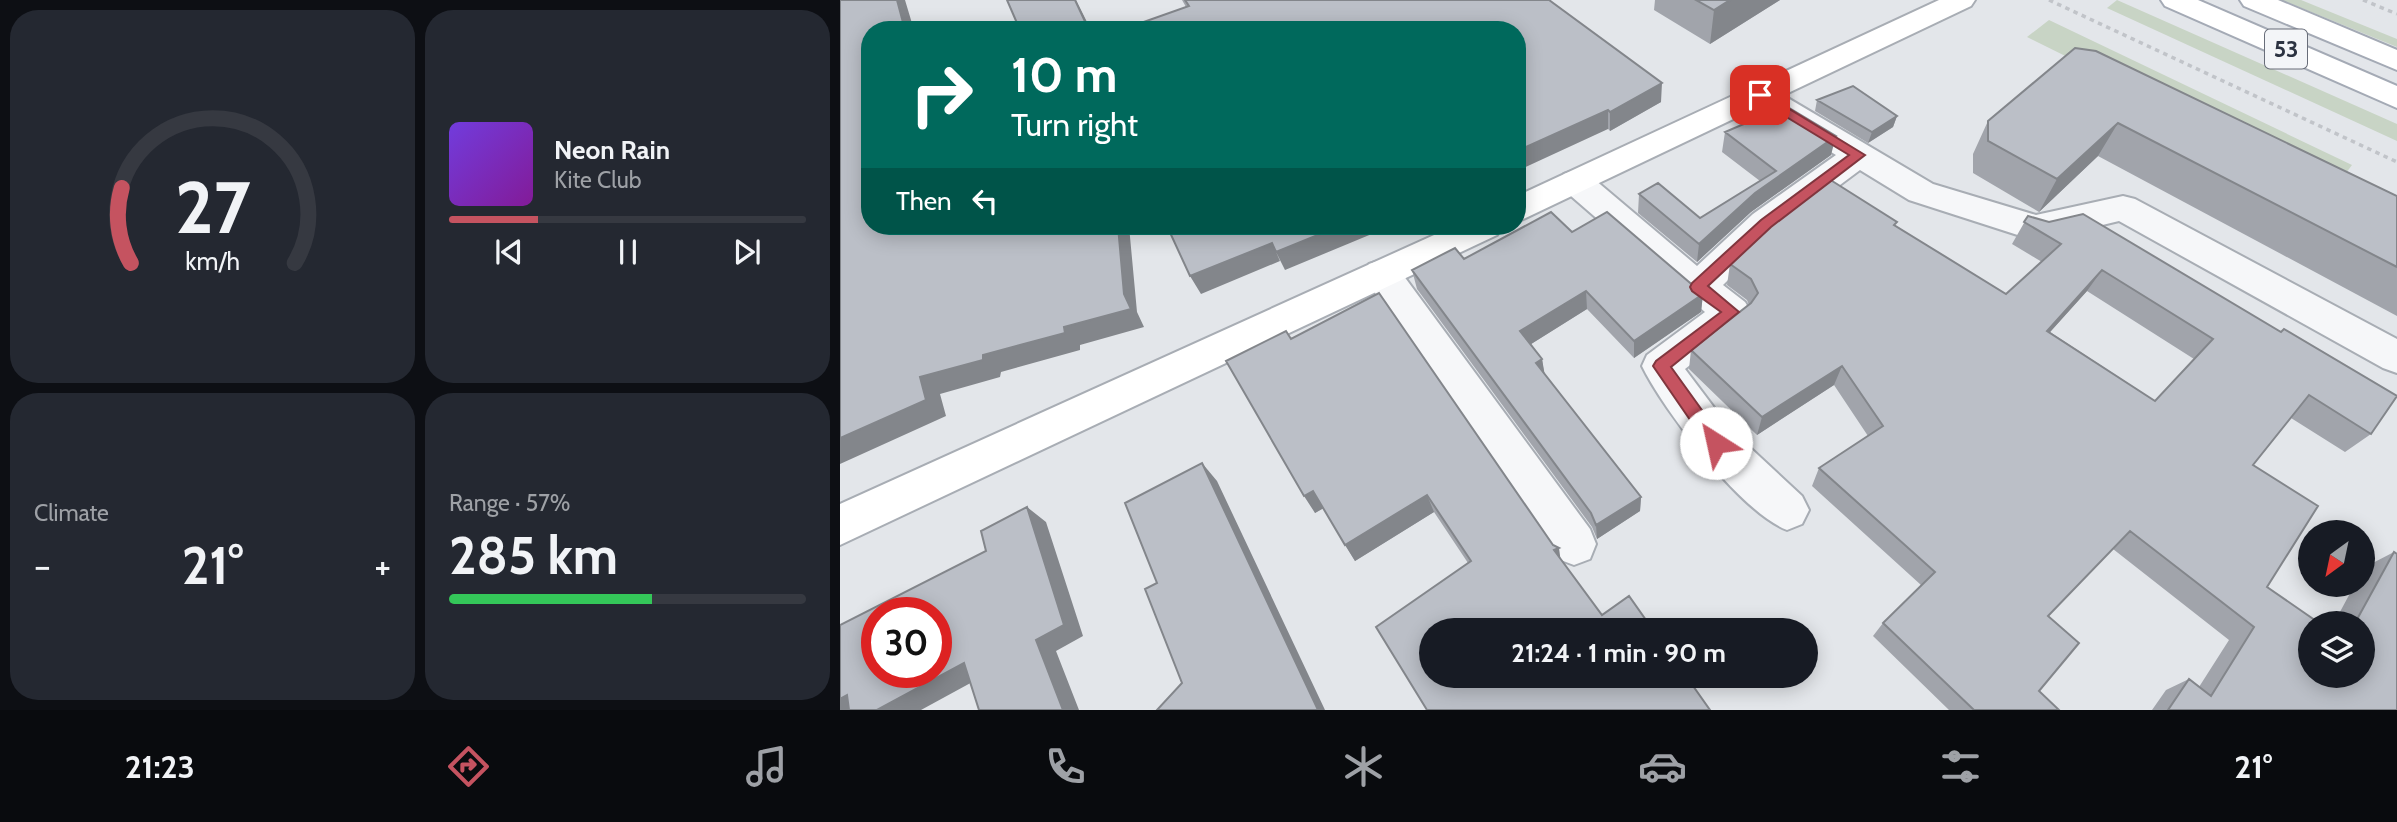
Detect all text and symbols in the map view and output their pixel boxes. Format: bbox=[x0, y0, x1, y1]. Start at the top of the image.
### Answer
road number: 53 bbox=[2265, 30, 2307, 68]
text: 10 m bbox=[1011, 45, 1117, 104]
icon: right bbox=[896, 49, 987, 140]
pin bbox=[1730, 65, 1790, 125]
icon: arrive bbox=[1741, 76, 1779, 114]
text: Turn right bbox=[1011, 105, 1138, 144]
text: Neon Rain bbox=[554, 134, 670, 166]
text: 27 bbox=[175, 163, 250, 251]
text: Kite Club bbox=[554, 166, 641, 194]
icon: left bbox=[966, 182, 1004, 220]
text: Then bbox=[896, 185, 952, 217]
icon: previous bbox=[490, 233, 528, 271]
icon: pause bbox=[609, 233, 647, 271]
icon: next bbox=[728, 233, 766, 271]
text: km/h bbox=[185, 246, 240, 276]
position arrow bbox=[1679, 406, 1753, 480]
text: Range · 57% bbox=[449, 489, 570, 517]
text: Climate bbox=[34, 499, 109, 527]
north arrow bbox=[2298, 520, 2375, 597]
map controls bbox=[2298, 520, 2375, 688]
text: 285 km bbox=[449, 524, 618, 587]
text: 21° bbox=[182, 534, 243, 597]
text: − bbox=[34, 542, 51, 589]
text: + bbox=[374, 542, 391, 589]
speed limit sign: 30 bbox=[861, 597, 952, 688]
button: layers bbox=[2298, 611, 2375, 688]
text: 21:24 · 1 min · 90 m bbox=[1511, 637, 1726, 669]
icon: directions bbox=[444, 742, 493, 791]
icon: music bbox=[742, 742, 791, 791]
icon: phone bbox=[1041, 742, 1090, 791]
icon: climate bbox=[1339, 742, 1388, 791]
icon: car bbox=[1638, 742, 1687, 791]
icon: filters bbox=[1936, 742, 1985, 791]
text: 21:23 bbox=[125, 747, 195, 786]
text: 21° bbox=[2234, 747, 2272, 786]

